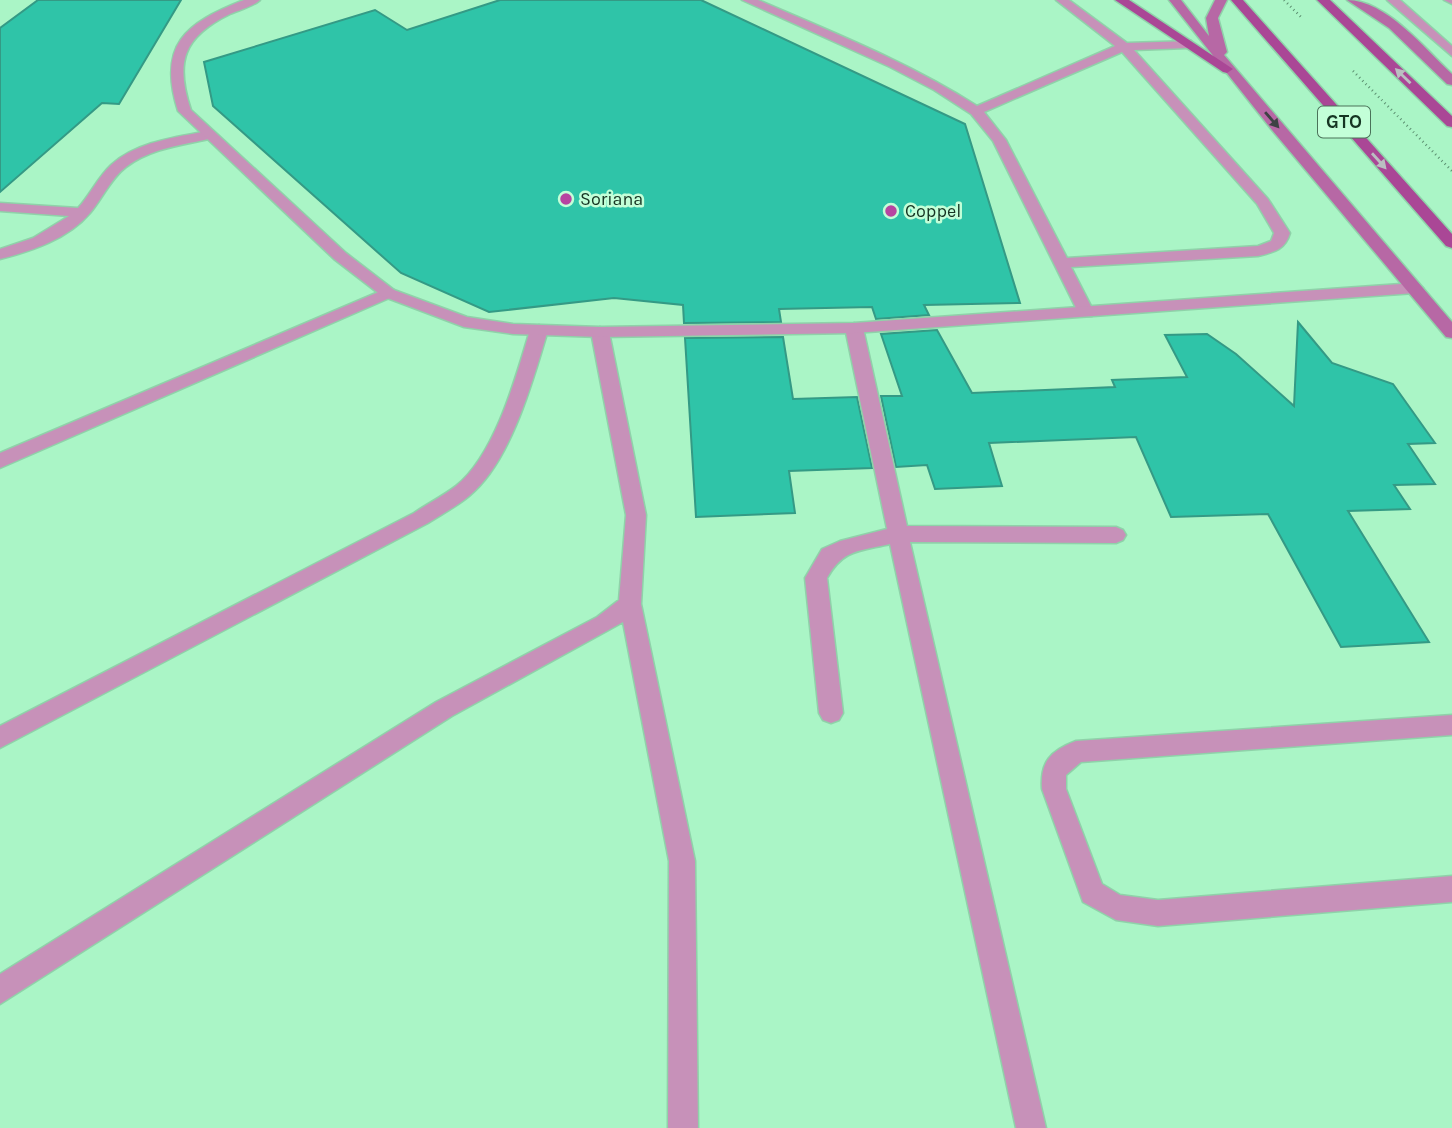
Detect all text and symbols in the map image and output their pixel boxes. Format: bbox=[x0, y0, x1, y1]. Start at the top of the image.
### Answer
one-way arrow bbox=[1395, 68, 1412, 84]
road number: GTO bbox=[1318, 106, 1370, 138]
one-way arrow bbox=[1264, 111, 1280, 129]
one-way arrow bbox=[1371, 152, 1387, 170]
place label: Soriana bbox=[580, 188, 643, 210]
marker: Soriana bbox=[558, 191, 574, 207]
place label: Coppel bbox=[905, 200, 961, 222]
marker: Coppel bbox=[883, 203, 899, 219]

